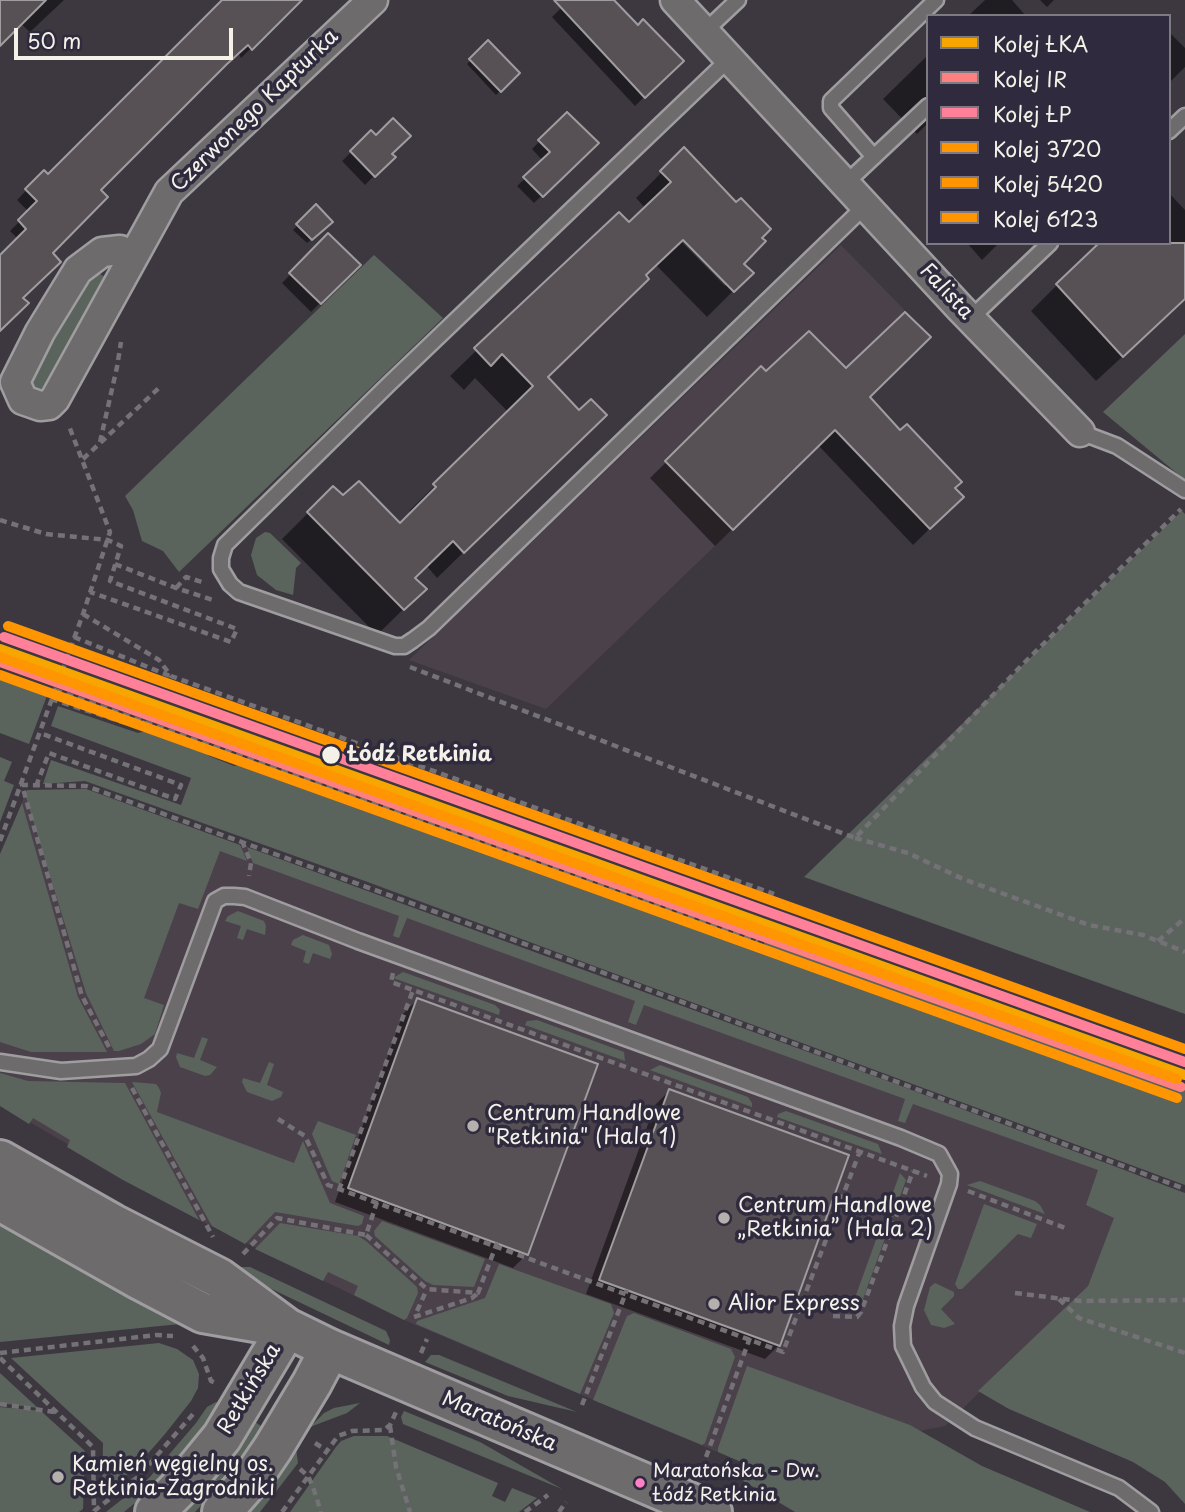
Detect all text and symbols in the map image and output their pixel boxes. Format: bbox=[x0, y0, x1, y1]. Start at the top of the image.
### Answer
scale bar bbox=[18, 14, 236, 58]
legend bbox=[926, 14, 1171, 245]
text: 50 m bbox=[27, 24, 81, 56]
street label: Czerwonego Kapturka bbox=[166, 24, 344, 198]
text: Kolej ŁKA bbox=[993, 27, 1088, 59]
text: Kolej IR bbox=[993, 62, 1067, 94]
text: Kolej ŁP bbox=[993, 97, 1071, 129]
text: Kolej 3720 bbox=[993, 132, 1101, 164]
text: Kolej 5420 bbox=[993, 167, 1103, 199]
text: Kolej 6123 bbox=[993, 202, 1098, 234]
street label: Falista bbox=[914, 259, 978, 325]
place label: Łódź Retkinia bbox=[348, 742, 492, 768]
marker: Łódź Retkinia bbox=[320, 744, 342, 766]
place label: Centrum Handlowe "Retkinia" (Hala 1) bbox=[487, 1101, 681, 1151]
marker: Centrum Handlowe "Retkinia" (Hala 1) bbox=[465, 1118, 481, 1134]
place label: Centrum Handlowe „Retkinia” (Hala 2) bbox=[738, 1193, 933, 1243]
marker: Centrum Handlowe „Retkinia” (Hala 2) bbox=[716, 1210, 732, 1226]
place label: Alior Express bbox=[728, 1291, 860, 1317]
marker: Alior Express bbox=[706, 1296, 722, 1312]
street label: Retkińska bbox=[213, 1339, 287, 1439]
street label: Maratońska bbox=[438, 1387, 560, 1457]
place label: Kamień węgielny os. Retkinia-Zagrodniki bbox=[72, 1452, 275, 1502]
place label: Maratońska - Dw. Łódź Retkinia bbox=[653, 1461, 819, 1505]
marker: Kamień węgielny os. Retkinia-Zagrodniki bbox=[50, 1469, 66, 1485]
marker: Maratońska - Dw. Łódź Retkinia bbox=[633, 1476, 647, 1490]

